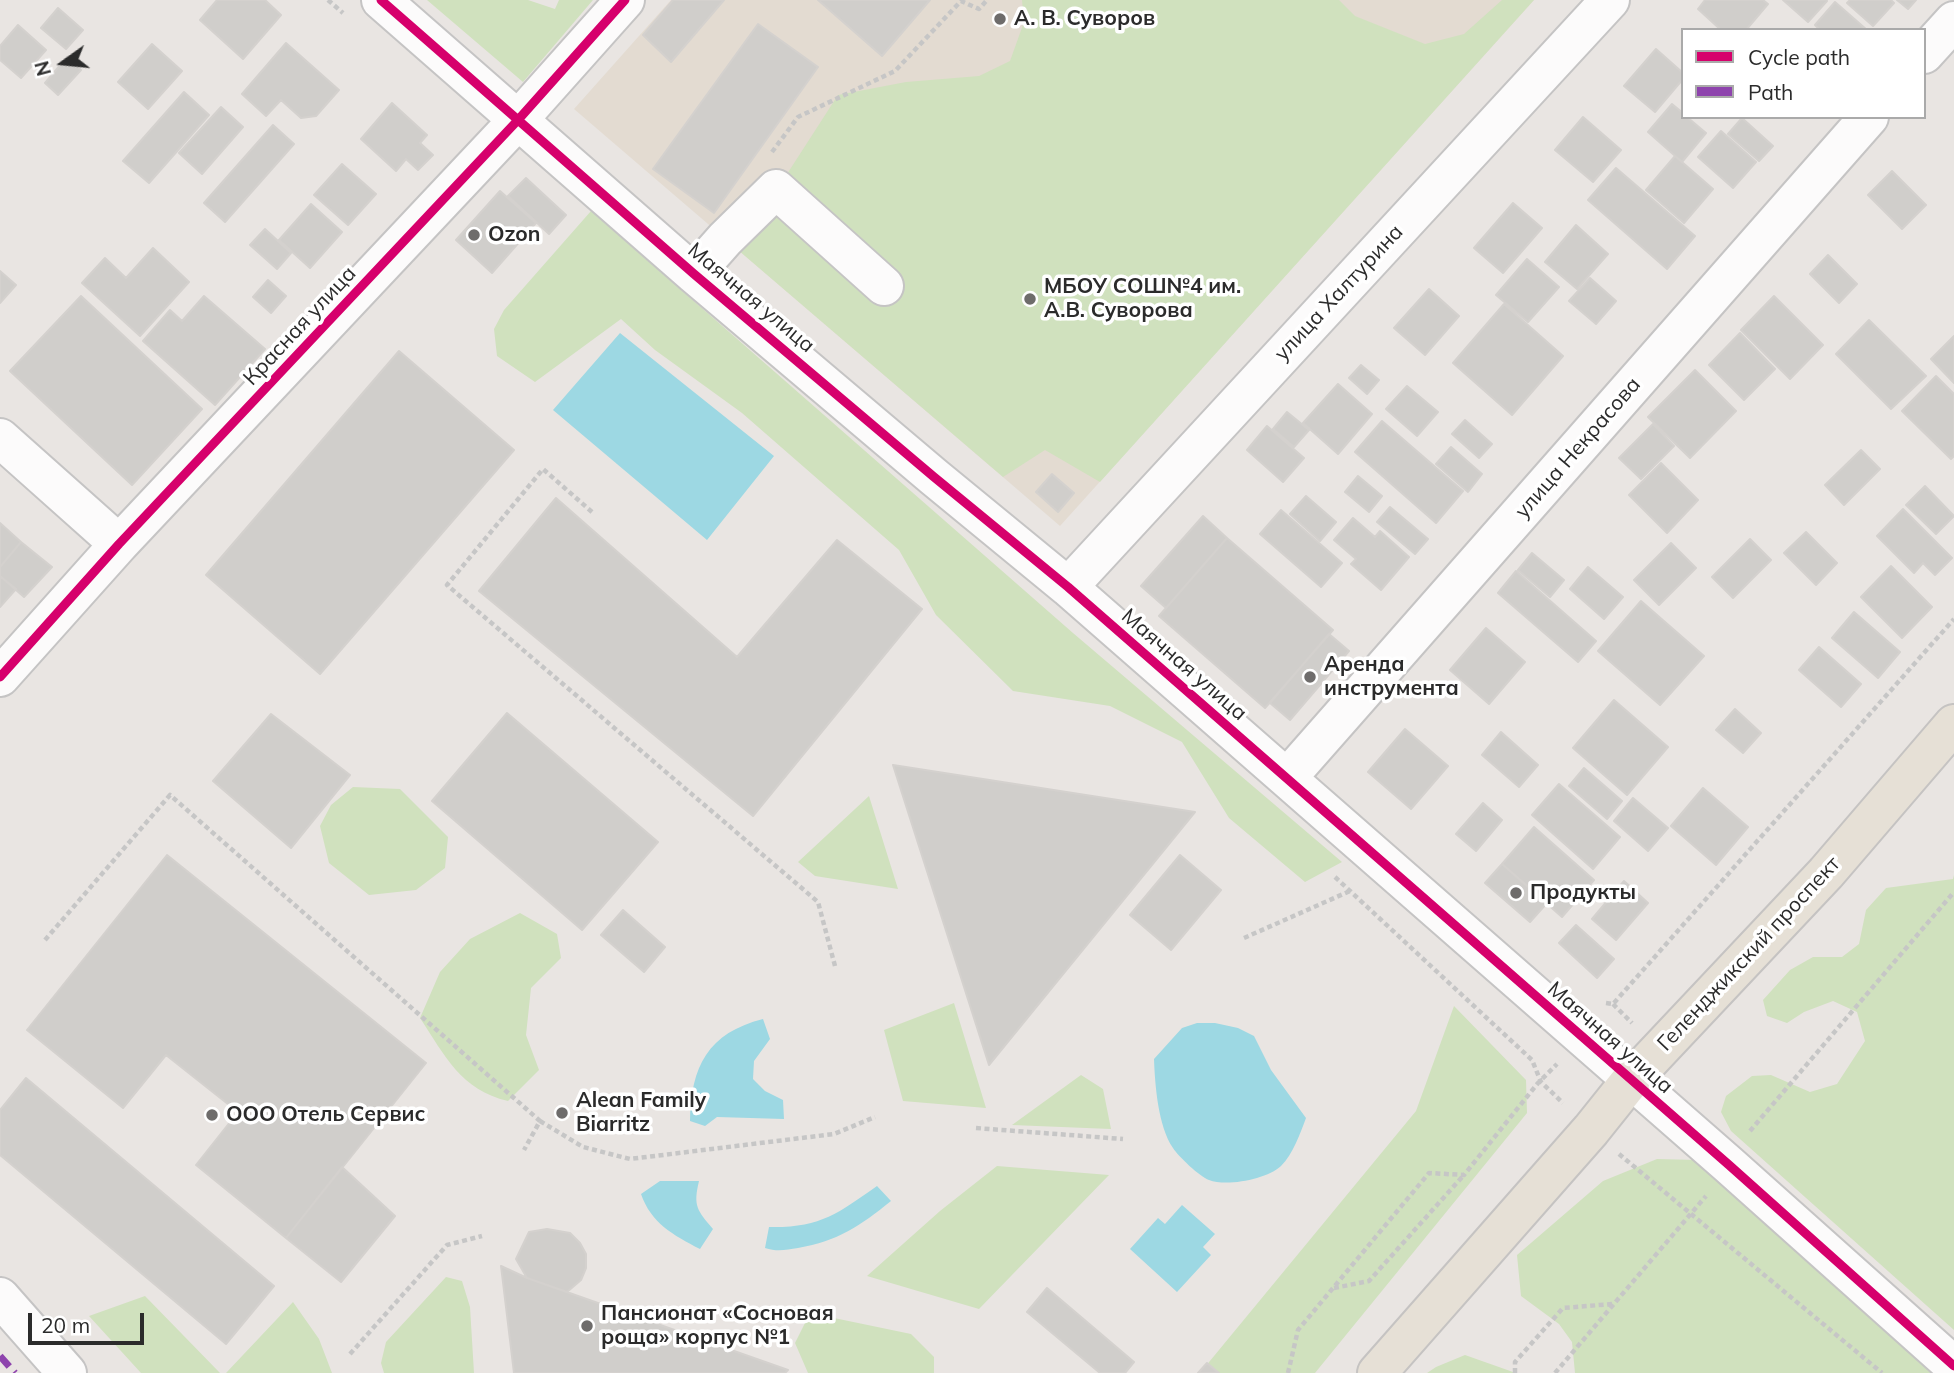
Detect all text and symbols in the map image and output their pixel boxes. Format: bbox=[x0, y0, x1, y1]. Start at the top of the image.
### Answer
place label: А. В. Суворов bbox=[1014, 6, 1155, 32]
marker: А. В. Суворов bbox=[992, 11, 1008, 27]
north arrow bbox=[28, 28, 98, 98]
legend bbox=[1681, 28, 1926, 119]
text: Cycle path bbox=[1748, 44, 1850, 70]
text: N bbox=[29, 58, 56, 78]
text: Path bbox=[1748, 79, 1793, 105]
street label: улица Халтурина bbox=[1269, 220, 1409, 366]
place label: Ozon bbox=[488, 222, 540, 248]
marker: Ozon bbox=[466, 227, 482, 243]
street label: Маячная улица bbox=[682, 238, 820, 358]
street label: Красная улица bbox=[238, 261, 362, 391]
place label: МБОУ СОШ№4 им. А.В. Суворова bbox=[1044, 274, 1241, 324]
marker: МБОУ СОШ№4 им. А.В. Суворова bbox=[1022, 291, 1038, 307]
street label: улица Некрасова bbox=[1510, 372, 1646, 524]
street label: Маячная улица bbox=[1116, 604, 1252, 726]
place label: Аренда инструмента bbox=[1324, 652, 1459, 702]
marker: Аренда инструмента bbox=[1302, 669, 1318, 685]
street label: Геленджикский проспект bbox=[1652, 852, 1846, 1056]
place label: Продукты bbox=[1530, 880, 1636, 906]
marker: Продукты bbox=[1508, 885, 1524, 901]
street label: Маячная улица bbox=[1542, 977, 1678, 1099]
place label: Alean Family Biarritz bbox=[576, 1088, 706, 1138]
place label: ООО Отель Сервис bbox=[226, 1102, 425, 1128]
marker: Alean Family Biarritz bbox=[554, 1105, 570, 1121]
marker: ООО Отель Сервис bbox=[204, 1107, 220, 1123]
scale bar bbox=[32, 1300, 147, 1344]
place label: Пансионат «Сосновая роща» корпус №1 bbox=[601, 1301, 834, 1351]
text: 20 m bbox=[41, 1312, 90, 1338]
marker: Пансионат «Сосновая роща» корпус №1 bbox=[579, 1318, 595, 1334]

